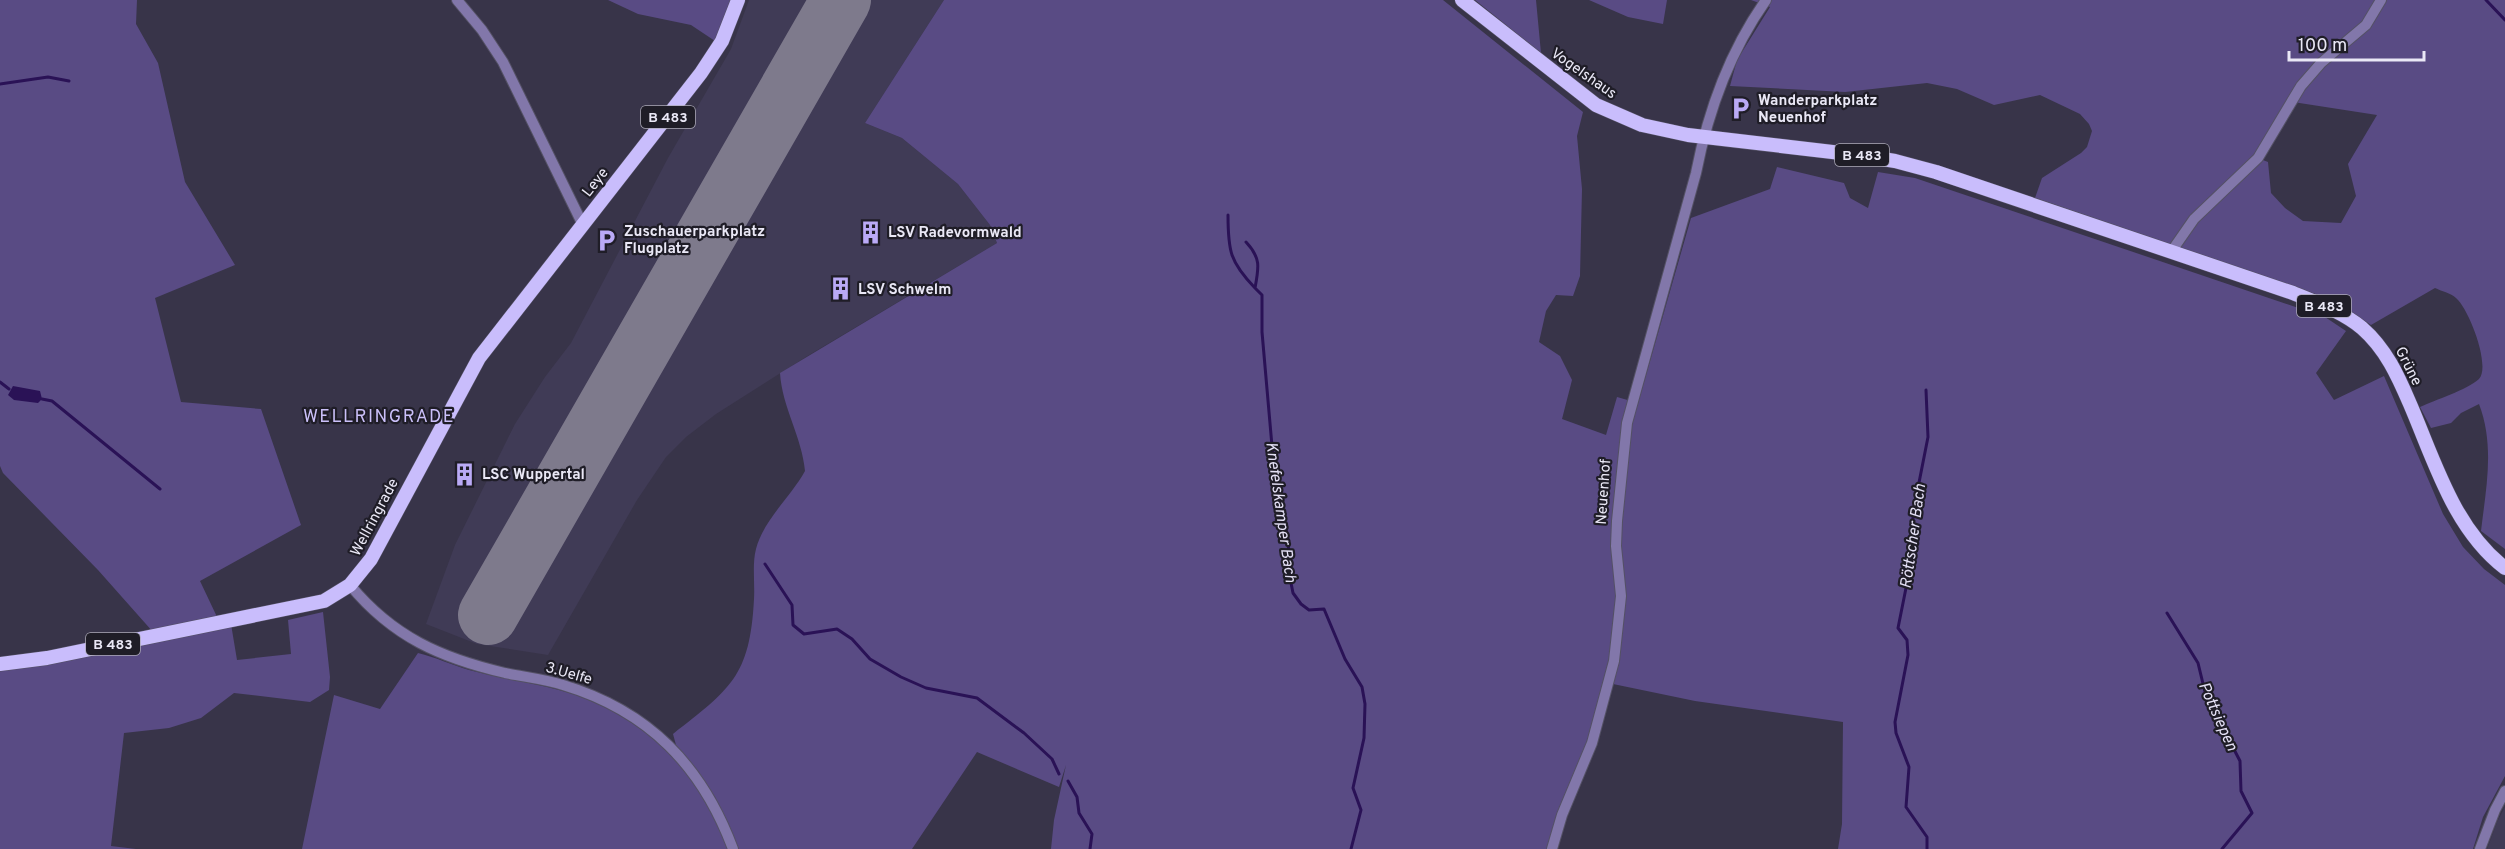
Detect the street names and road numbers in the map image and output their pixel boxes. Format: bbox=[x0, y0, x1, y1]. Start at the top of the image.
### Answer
street label: Vogelshaus bbox=[1546, 45, 1620, 104]
road number: B 483 bbox=[641, 106, 695, 128]
road number: B 483 bbox=[1835, 144, 1889, 166]
street label: Leye bbox=[579, 164, 614, 201]
road number: B 483 bbox=[2297, 295, 2351, 317]
street label: Grüne bbox=[2390, 344, 2426, 389]
street label: Neuenhof bbox=[1593, 459, 1616, 526]
street label: Wellringrade bbox=[347, 476, 404, 560]
road number: B 483 bbox=[86, 633, 140, 655]
street label: 3.Uelfe bbox=[543, 659, 594, 690]

